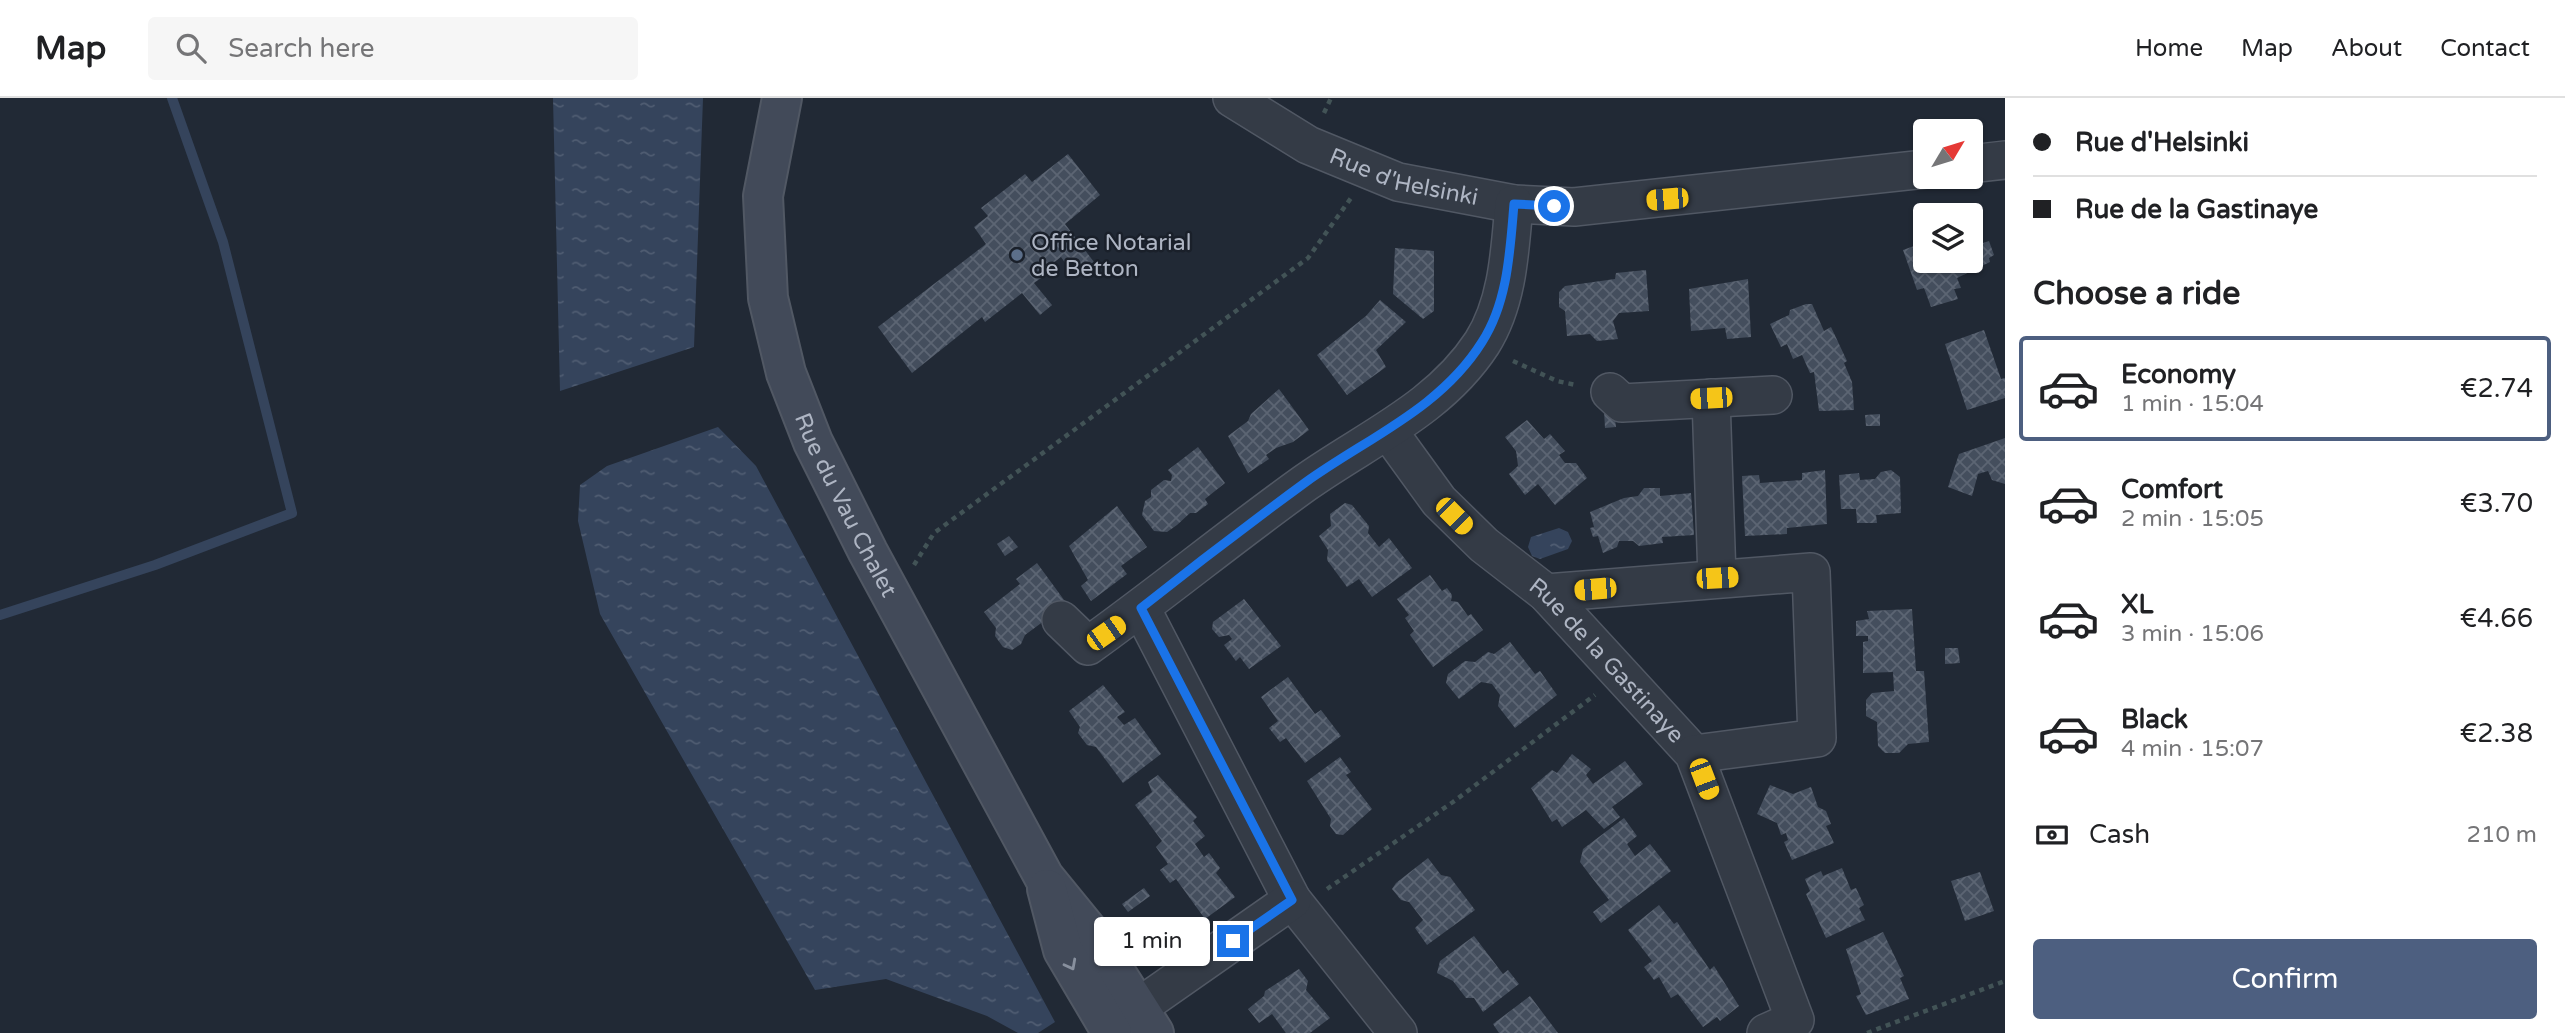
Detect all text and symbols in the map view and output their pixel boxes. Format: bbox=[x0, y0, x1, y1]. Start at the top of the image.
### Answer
search box bbox=[148, 17, 638, 80]
text: Map bbox=[35, 29, 106, 68]
icon: search bbox=[172, 29, 210, 67]
text: Search here bbox=[228, 33, 374, 64]
text: Home bbox=[2135, 34, 2203, 63]
text: Map bbox=[2241, 34, 2293, 63]
text: About bbox=[2331, 34, 2402, 63]
text: Contact bbox=[2440, 34, 2530, 63]
north arrow bbox=[1913, 119, 1983, 189]
map controls bbox=[1913, 119, 1983, 273]
text: Rue d'Helsinki bbox=[2075, 127, 2249, 158]
street label: Rue d'Helsinki bbox=[1325, 142, 1480, 212]
car bbox=[1646, 187, 1689, 211]
route start bbox=[1538, 190, 1570, 222]
text: Rue de la Gastinaye bbox=[2075, 194, 2318, 225]
button: layers bbox=[1913, 203, 1983, 273]
place label: Office Notarial de Betton bbox=[1031, 229, 1192, 283]
marker: Office Notarial de Betton bbox=[1009, 247, 1025, 263]
text: Choose a ride bbox=[2033, 275, 2240, 313]
icon: car bbox=[2037, 357, 2100, 420]
text: Economy bbox=[2121, 359, 2236, 390]
text: €2.74 bbox=[2460, 373, 2533, 404]
car bbox=[1690, 386, 1733, 410]
text: 1 min · 15:04 bbox=[2121, 390, 2264, 418]
street label: Rue du Vau Chalet bbox=[788, 409, 903, 602]
icon: car bbox=[2037, 472, 2100, 535]
text: Comfort bbox=[2121, 474, 2223, 505]
text: €3.70 bbox=[2460, 488, 2533, 519]
car bbox=[1432, 494, 1477, 538]
text: 2 min · 15:05 bbox=[2121, 505, 2264, 533]
car bbox=[1696, 566, 1739, 590]
street label: Rue de la Gastinaye bbox=[1523, 572, 1690, 749]
car bbox=[1574, 577, 1617, 601]
icon: car bbox=[2037, 587, 2100, 650]
text: XL bbox=[2121, 589, 2153, 620]
text: €4.66 bbox=[2460, 603, 2533, 634]
car bbox=[1083, 612, 1130, 654]
text: 3 min · 15:06 bbox=[2121, 620, 2264, 648]
icon: car bbox=[2037, 702, 2100, 765]
text: Black bbox=[2121, 704, 2188, 735]
text: €2.38 bbox=[2460, 718, 2533, 749]
text: 4 min · 15:07 bbox=[2121, 735, 2264, 763]
car bbox=[1687, 756, 1722, 802]
icon: cash bbox=[2033, 816, 2071, 854]
text: Cash bbox=[2089, 819, 2150, 850]
text: 210 m bbox=[2467, 821, 2537, 849]
callout: 1 min bbox=[1093, 916, 1208, 966]
route end bbox=[1217, 925, 1249, 957]
text: 1 min bbox=[1121, 927, 1183, 955]
button: Confirm bbox=[2033, 939, 2537, 1019]
one-way arrow bbox=[1063, 958, 1076, 971]

